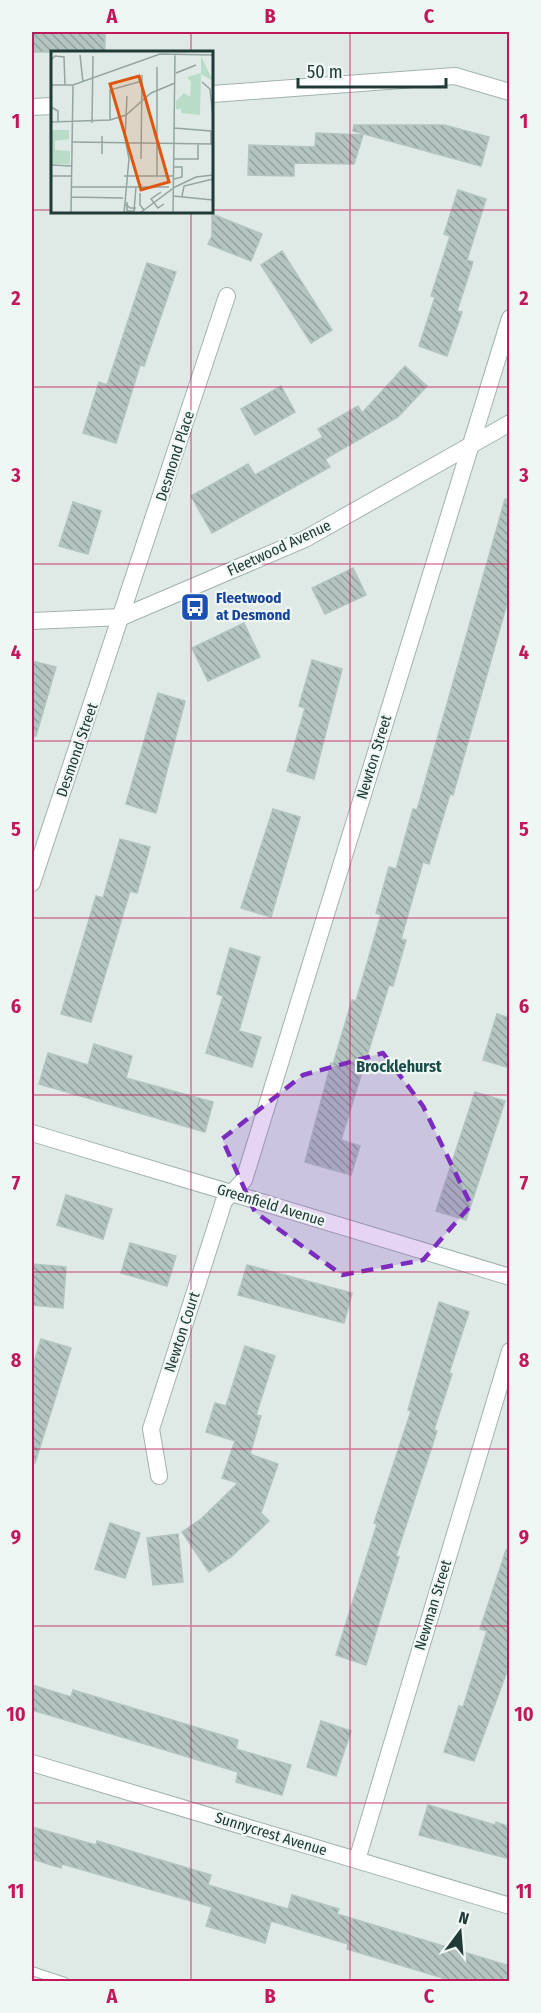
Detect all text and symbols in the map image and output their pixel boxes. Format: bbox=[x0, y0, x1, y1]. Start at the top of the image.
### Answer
text: A bbox=[106, 4, 119, 28]
text: B bbox=[264, 4, 276, 28]
text: C bbox=[424, 4, 435, 28]
inset map bbox=[51, 51, 213, 213]
scale bar bbox=[298, 51, 446, 89]
text: 50 m bbox=[307, 61, 343, 83]
text: 1 bbox=[12, 109, 20, 133]
text: 1 bbox=[520, 109, 528, 133]
text: 2 bbox=[10, 286, 21, 310]
text: 2 bbox=[518, 286, 529, 310]
street label: Desmond Place bbox=[152, 409, 198, 503]
text: 3 bbox=[10, 463, 21, 487]
text: 3 bbox=[518, 463, 529, 487]
street label: Fleetwood Avenue bbox=[224, 516, 334, 580]
place label: Fleetwood at Desmond bbox=[216, 589, 290, 624]
bus stop icon: Fleetwood at Desmond bbox=[179, 591, 211, 623]
text: 4 bbox=[11, 640, 21, 664]
text: 4 bbox=[519, 640, 529, 664]
street label: Desmond Street bbox=[52, 701, 102, 799]
street label: Newton Street bbox=[353, 713, 395, 801]
text: 5 bbox=[11, 817, 21, 841]
text: 5 bbox=[519, 817, 529, 841]
text: 6 bbox=[11, 994, 21, 1018]
text: 6 bbox=[519, 994, 529, 1018]
district label: Brocklehurst bbox=[356, 1057, 442, 1076]
text: 7 bbox=[12, 1171, 21, 1195]
text: 7 bbox=[520, 1171, 529, 1195]
street label: Greenfield Avenue bbox=[215, 1180, 327, 1230]
street label: Newton Court bbox=[161, 1289, 203, 1375]
text: 8 bbox=[11, 1348, 22, 1372]
text: 8 bbox=[519, 1348, 530, 1372]
text: 9 bbox=[11, 1525, 21, 1549]
text: 9 bbox=[519, 1525, 529, 1549]
street label: Newman Street bbox=[411, 1558, 455, 1652]
text: 10 bbox=[6, 1702, 26, 1726]
text: 10 bbox=[514, 1702, 534, 1726]
street label: Sunnycrest Avenue bbox=[213, 1808, 329, 1860]
text: 11 bbox=[8, 1879, 24, 1903]
text: 11 bbox=[516, 1879, 532, 1903]
north arrow bbox=[430, 1902, 490, 1962]
text: N bbox=[457, 1908, 471, 1929]
text: A bbox=[106, 1984, 119, 2008]
text: B bbox=[264, 1984, 276, 2008]
text: C bbox=[424, 1984, 435, 2008]

